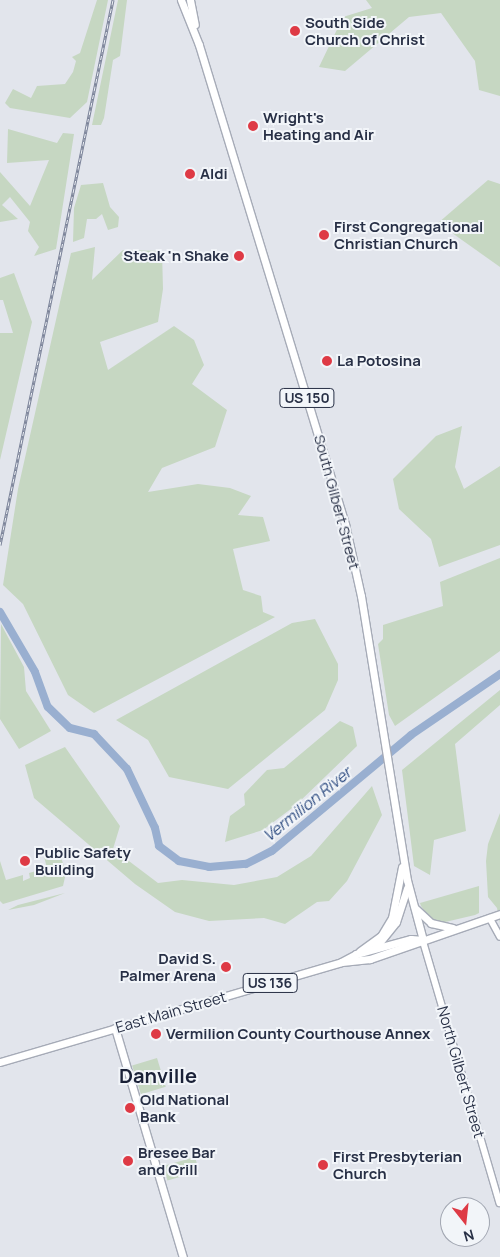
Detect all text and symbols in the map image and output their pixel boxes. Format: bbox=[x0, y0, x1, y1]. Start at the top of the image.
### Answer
place label: South Side Church of Christ bbox=[305, 13, 425, 48]
marker: South Side Church of Christ bbox=[289, 25, 301, 37]
place label: Wright's Heating and Air bbox=[263, 108, 374, 143]
marker: Wright's Heating and Air bbox=[247, 120, 259, 132]
place label: Aldi bbox=[200, 165, 228, 183]
marker: Aldi bbox=[184, 168, 196, 180]
place label: First Congregational Christian Church bbox=[334, 217, 483, 252]
marker: First Congregational Christian Church bbox=[318, 229, 330, 241]
place label: Steak 'n Shake bbox=[123, 247, 229, 265]
marker: Steak 'n Shake bbox=[233, 250, 245, 262]
place label: La Potosina bbox=[337, 352, 421, 370]
marker: La Potosina bbox=[321, 355, 333, 367]
road number: US 150 bbox=[278, 386, 336, 409]
street label: South Gilbert Street bbox=[310, 433, 364, 571]
water label: Vermilion River bbox=[259, 763, 355, 845]
place label: Public Safety Building bbox=[35, 843, 131, 878]
marker: Public Safety Building bbox=[19, 855, 31, 867]
place label: David S. Palmer Arena bbox=[120, 949, 216, 984]
marker: David S. Palmer Arena bbox=[220, 961, 232, 973]
road number: US 136 bbox=[242, 971, 298, 994]
street label: East Main Street bbox=[114, 988, 228, 1036]
street label: North Gilbert Street bbox=[434, 1004, 488, 1140]
place label: Vermilion County Courthouse Annex bbox=[166, 1025, 430, 1043]
marker: Vermilion County Courthouse Annex bbox=[150, 1028, 162, 1040]
district label: Danville bbox=[119, 1063, 197, 1087]
place label: Old National Bank bbox=[140, 1090, 229, 1125]
marker: Old National Bank bbox=[124, 1102, 136, 1114]
place label: Bresee Bar and Grill bbox=[138, 1143, 216, 1178]
place label: First Presbyterian Church bbox=[333, 1147, 462, 1182]
marker: Bresee Bar and Grill bbox=[122, 1155, 134, 1167]
marker: First Presbyterian Church bbox=[317, 1159, 329, 1171]
north arrow bbox=[440, 1197, 490, 1247]
text: N bbox=[462, 1225, 476, 1246]

